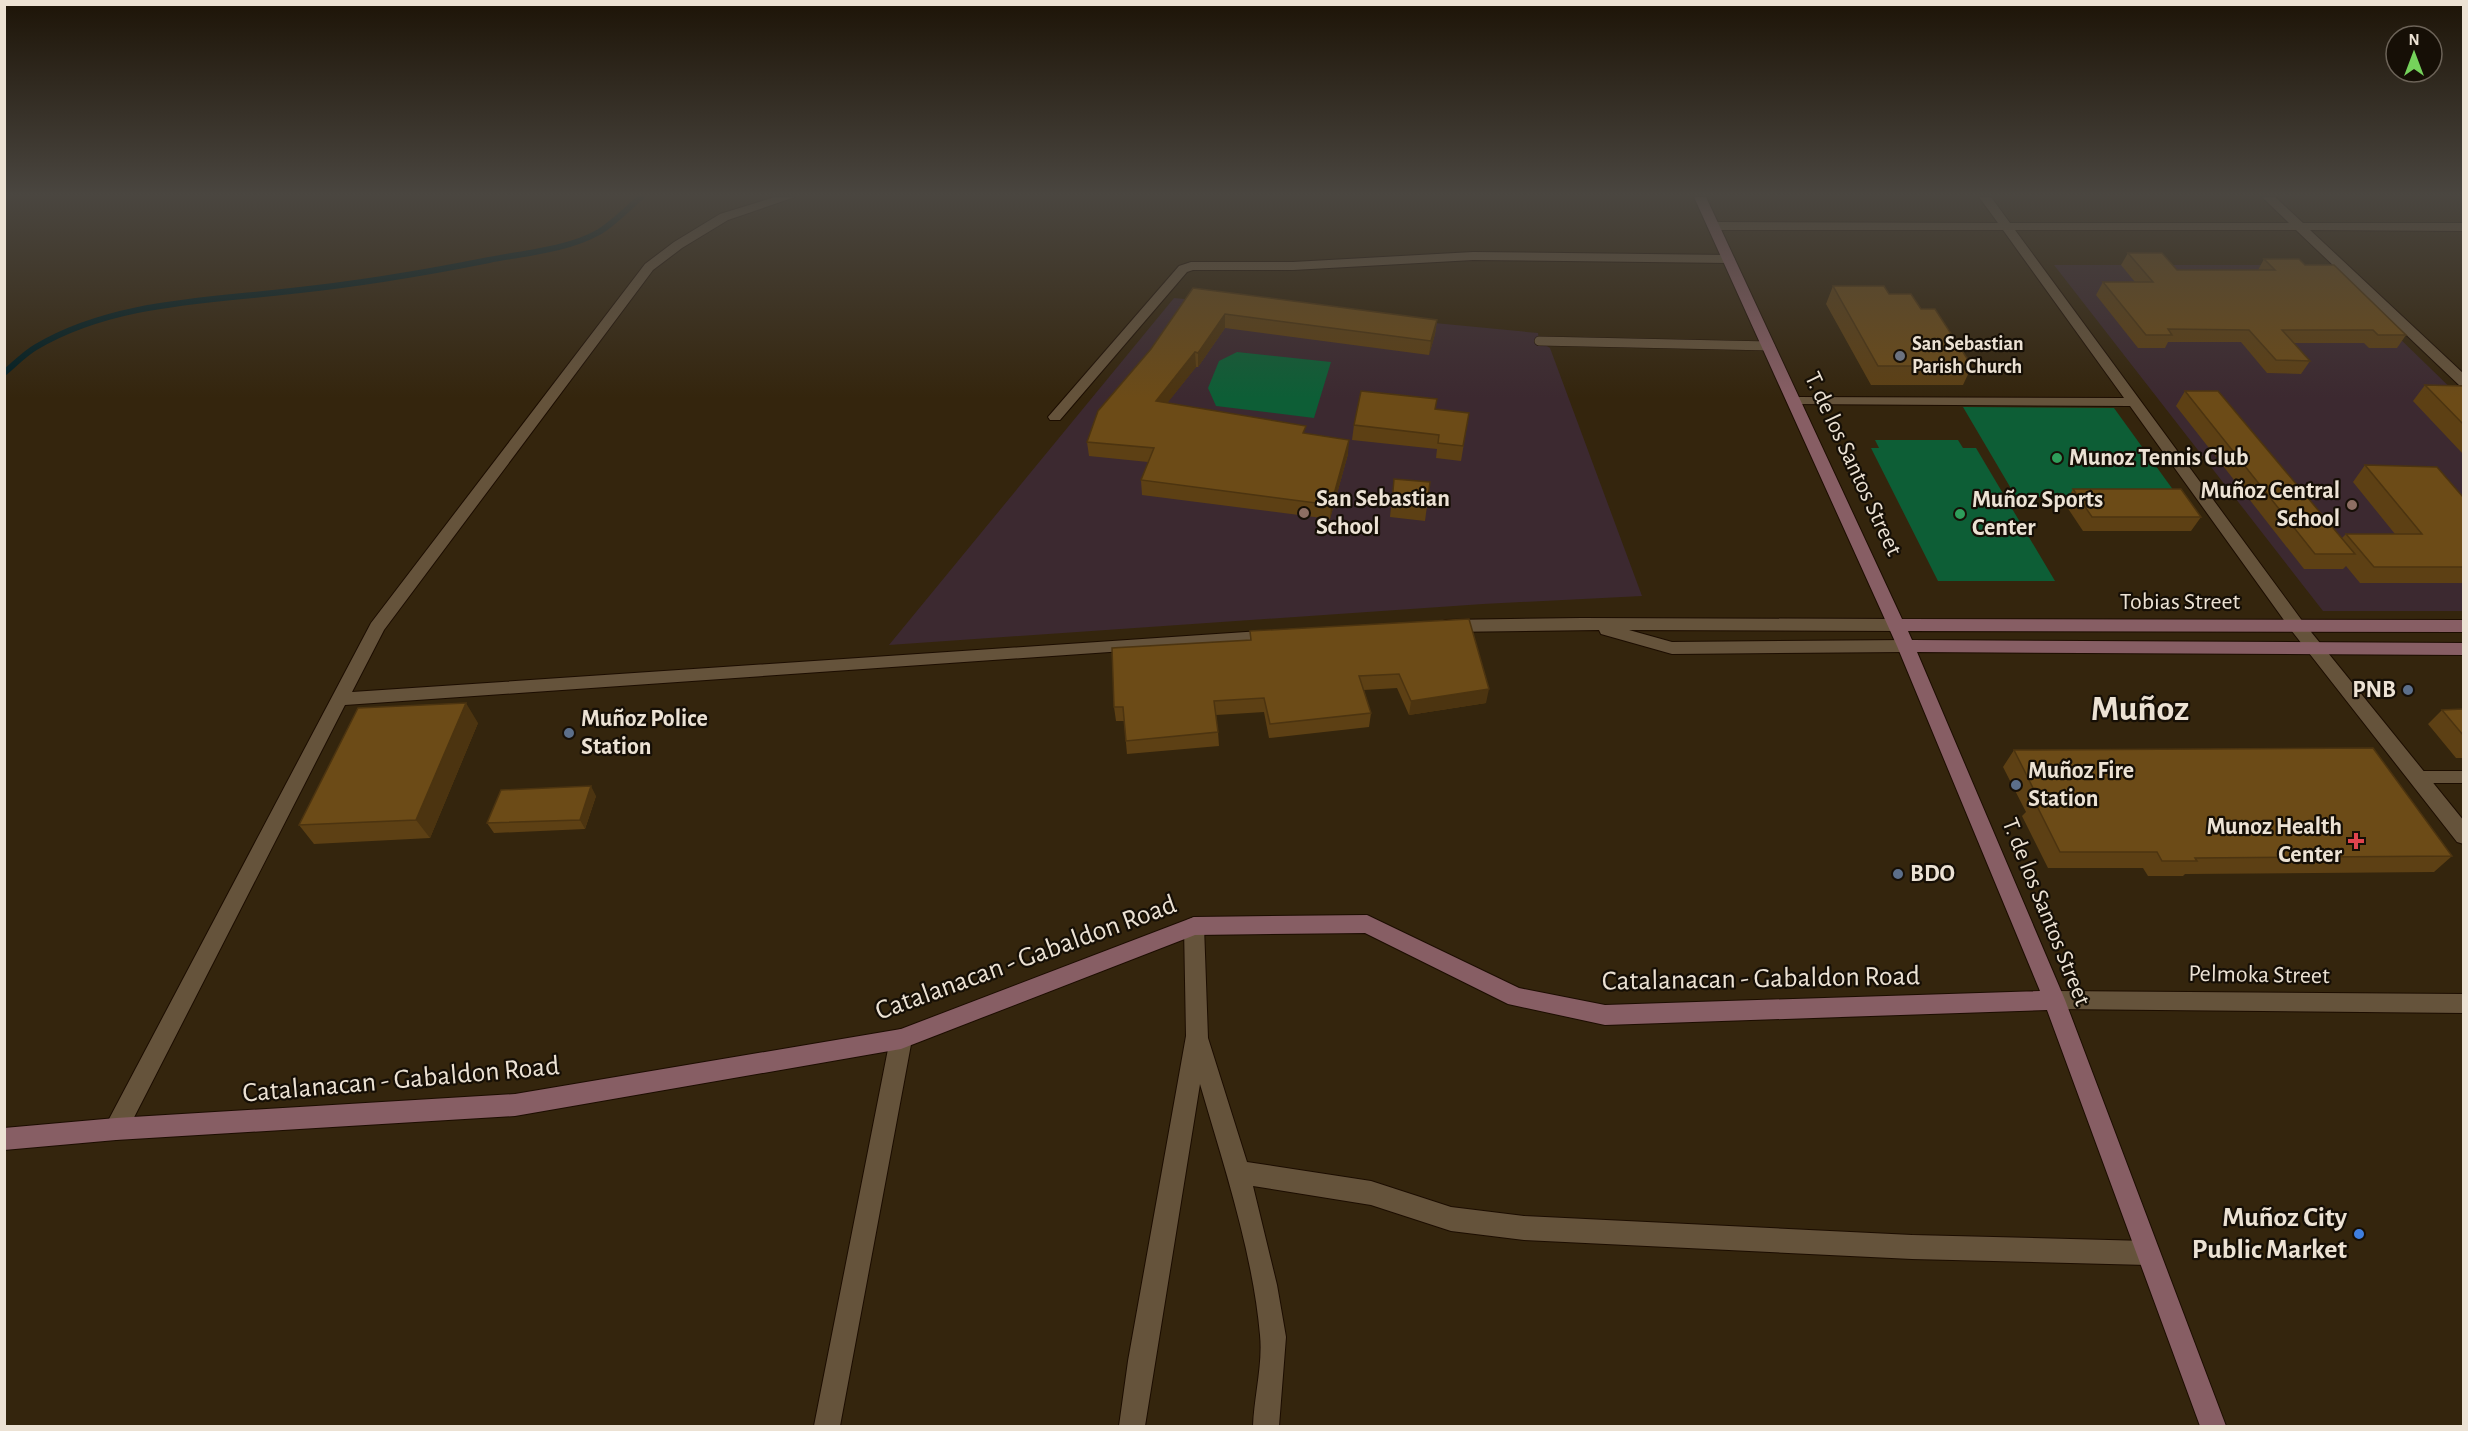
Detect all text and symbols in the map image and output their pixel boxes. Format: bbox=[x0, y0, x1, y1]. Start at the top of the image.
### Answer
north arrow bbox=[2384, 24, 2444, 84]
text: N bbox=[2408, 32, 2420, 48]
place label: San Sebastian Parish Church bbox=[1912, 334, 2024, 377]
marker: San Sebastian Parish Church bbox=[1893, 349, 1907, 363]
street label: T. de los Santos Street bbox=[1800, 368, 1906, 560]
place label: Munoz Tennis Club bbox=[2069, 446, 2248, 470]
marker: Munoz Tennis Club bbox=[2050, 451, 2064, 465]
place label: Muñoz Central School bbox=[2201, 479, 2340, 531]
place label: San Sebastian School bbox=[1316, 487, 1450, 539]
place label: Muñoz Sports Center bbox=[1972, 488, 2103, 540]
marker: Muñoz Central School bbox=[2345, 498, 2359, 512]
marker: San Sebastian School bbox=[1297, 506, 1311, 520]
marker: Muñoz Sports Center bbox=[1953, 507, 1967, 521]
street label: Tobias Street bbox=[2120, 590, 2241, 614]
place label: PNB bbox=[2352, 678, 2396, 702]
marker: PNB bbox=[2401, 683, 2415, 697]
district label: Muñoz bbox=[2091, 691, 2189, 727]
place label: Muñoz Police Station bbox=[581, 707, 708, 759]
marker: Muñoz Police Station bbox=[562, 726, 576, 740]
place label: Muñoz Fire Station bbox=[2028, 759, 2134, 811]
marker: Muñoz Fire Station bbox=[2009, 778, 2023, 792]
street label: T. de los Santos Street bbox=[1997, 815, 2095, 1009]
place label: Munoz Health Center bbox=[2206, 815, 2343, 867]
marker: Munoz Health Center bbox=[2347, 832, 2365, 850]
place label: BDO bbox=[1910, 862, 1955, 886]
marker: BDO bbox=[1891, 867, 1905, 881]
street label: Catalanacan - Gabaldon Road bbox=[872, 890, 1180, 1026]
street label: Catalanacan - Gabaldon Road bbox=[1602, 962, 1920, 996]
street label: Pelmoka Street bbox=[2188, 962, 2330, 988]
street label: Catalanacan - Gabaldon Road bbox=[241, 1052, 561, 1108]
place label: Muñoz City Public Market bbox=[2192, 1204, 2348, 1264]
marker: Muñoz City Public Market bbox=[2352, 1227, 2366, 1241]

